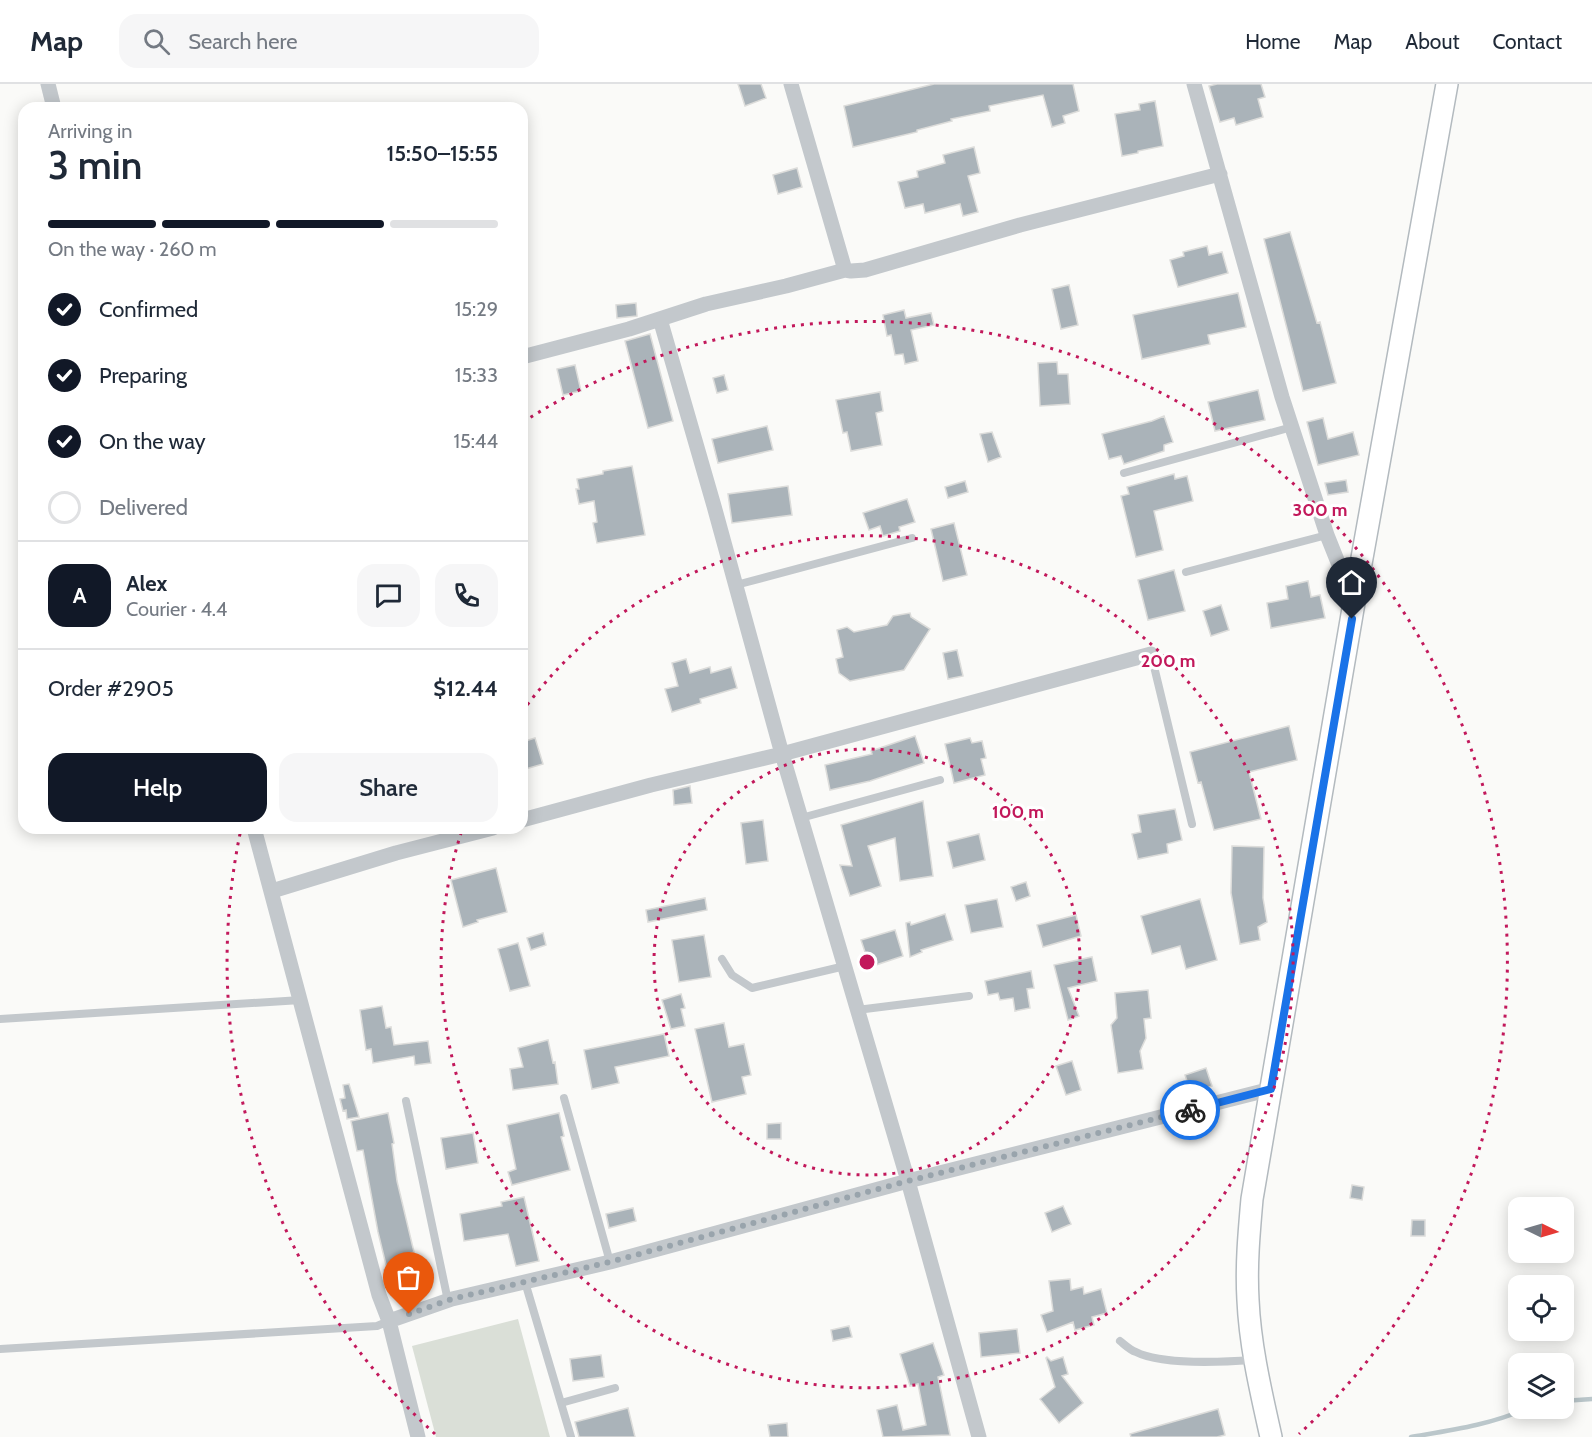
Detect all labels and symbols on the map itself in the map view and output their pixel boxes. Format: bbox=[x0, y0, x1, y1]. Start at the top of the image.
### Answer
text: 300 m bbox=[1293, 499, 1347, 521]
pin bbox=[1326, 557, 1377, 619]
text: 200 m bbox=[1141, 650, 1195, 672]
text: 100 m bbox=[992, 801, 1044, 823]
centre of rings bbox=[857, 952, 877, 972]
courier bbox=[1160, 1080, 1220, 1140]
north arrow bbox=[1508, 1197, 1574, 1263]
pin bbox=[383, 1252, 434, 1314]

